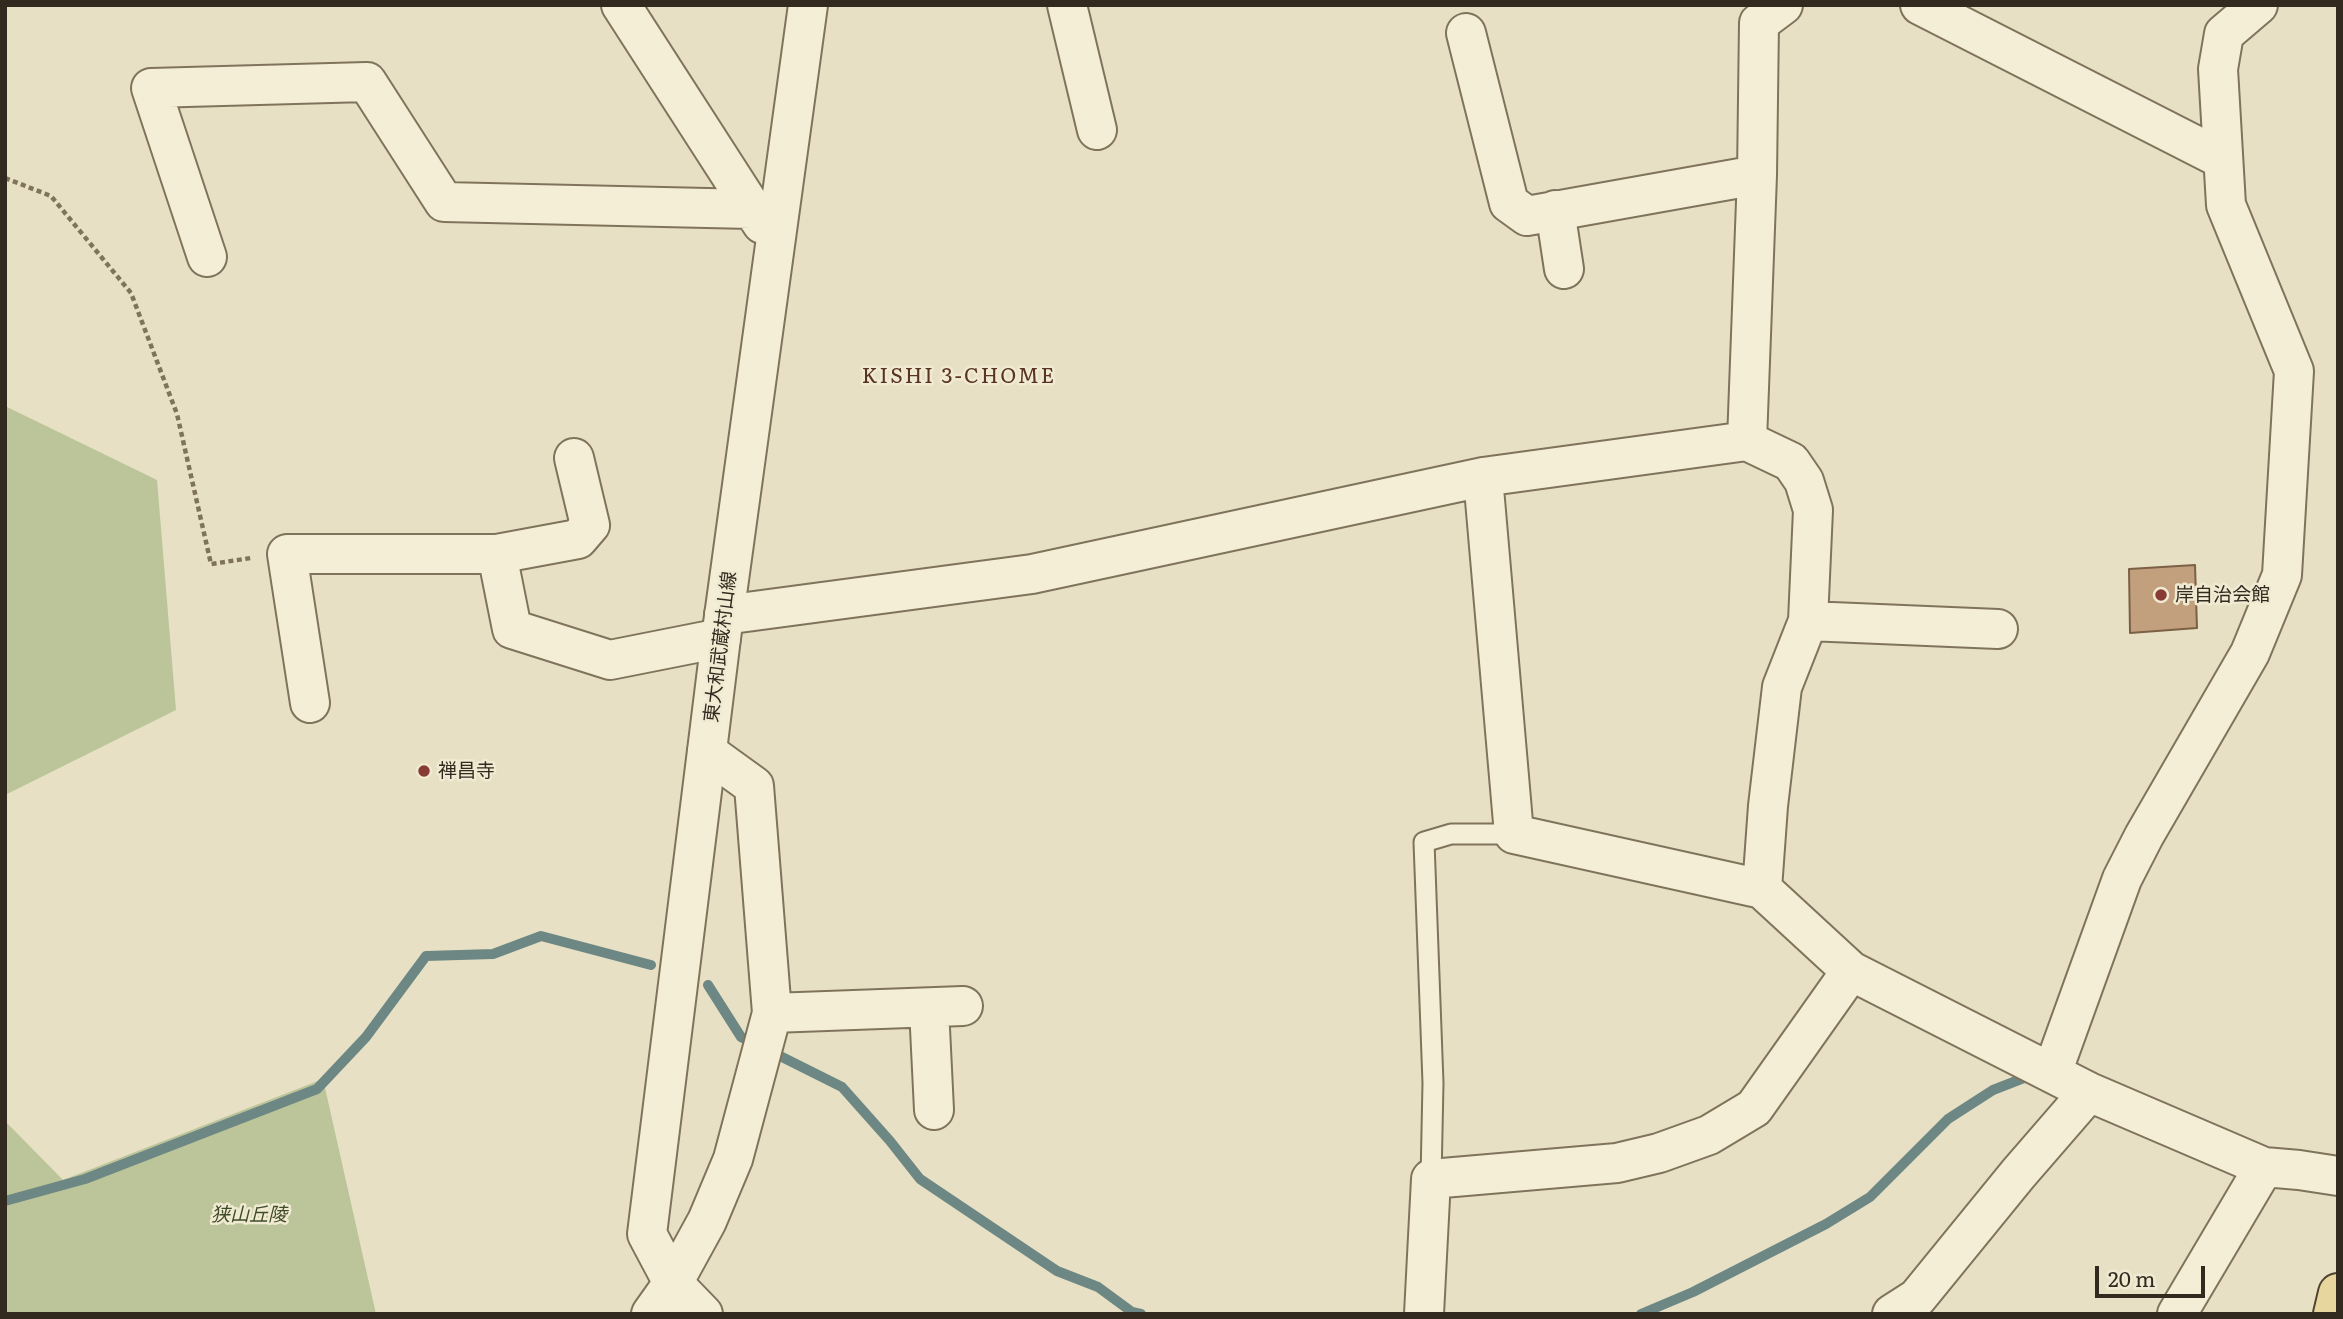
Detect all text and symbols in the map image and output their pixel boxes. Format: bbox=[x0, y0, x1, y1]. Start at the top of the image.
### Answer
district label: KISHI 3-CHOME bbox=[863, 364, 1055, 390]
street label: 東大和武蔵村山線 bbox=[700, 570, 742, 724]
place label: 岸自治会館 bbox=[2175, 584, 2270, 606]
marker: 岸自治会館 bbox=[2153, 587, 2169, 603]
place label: 禅昌寺 bbox=[438, 760, 495, 782]
marker: 禅昌寺 bbox=[416, 763, 432, 779]
park label: 狭山丘陵 bbox=[211, 1204, 287, 1226]
scale bar bbox=[2098, 1252, 2208, 1296]
text: 20 m bbox=[2108, 1262, 2155, 1293]

